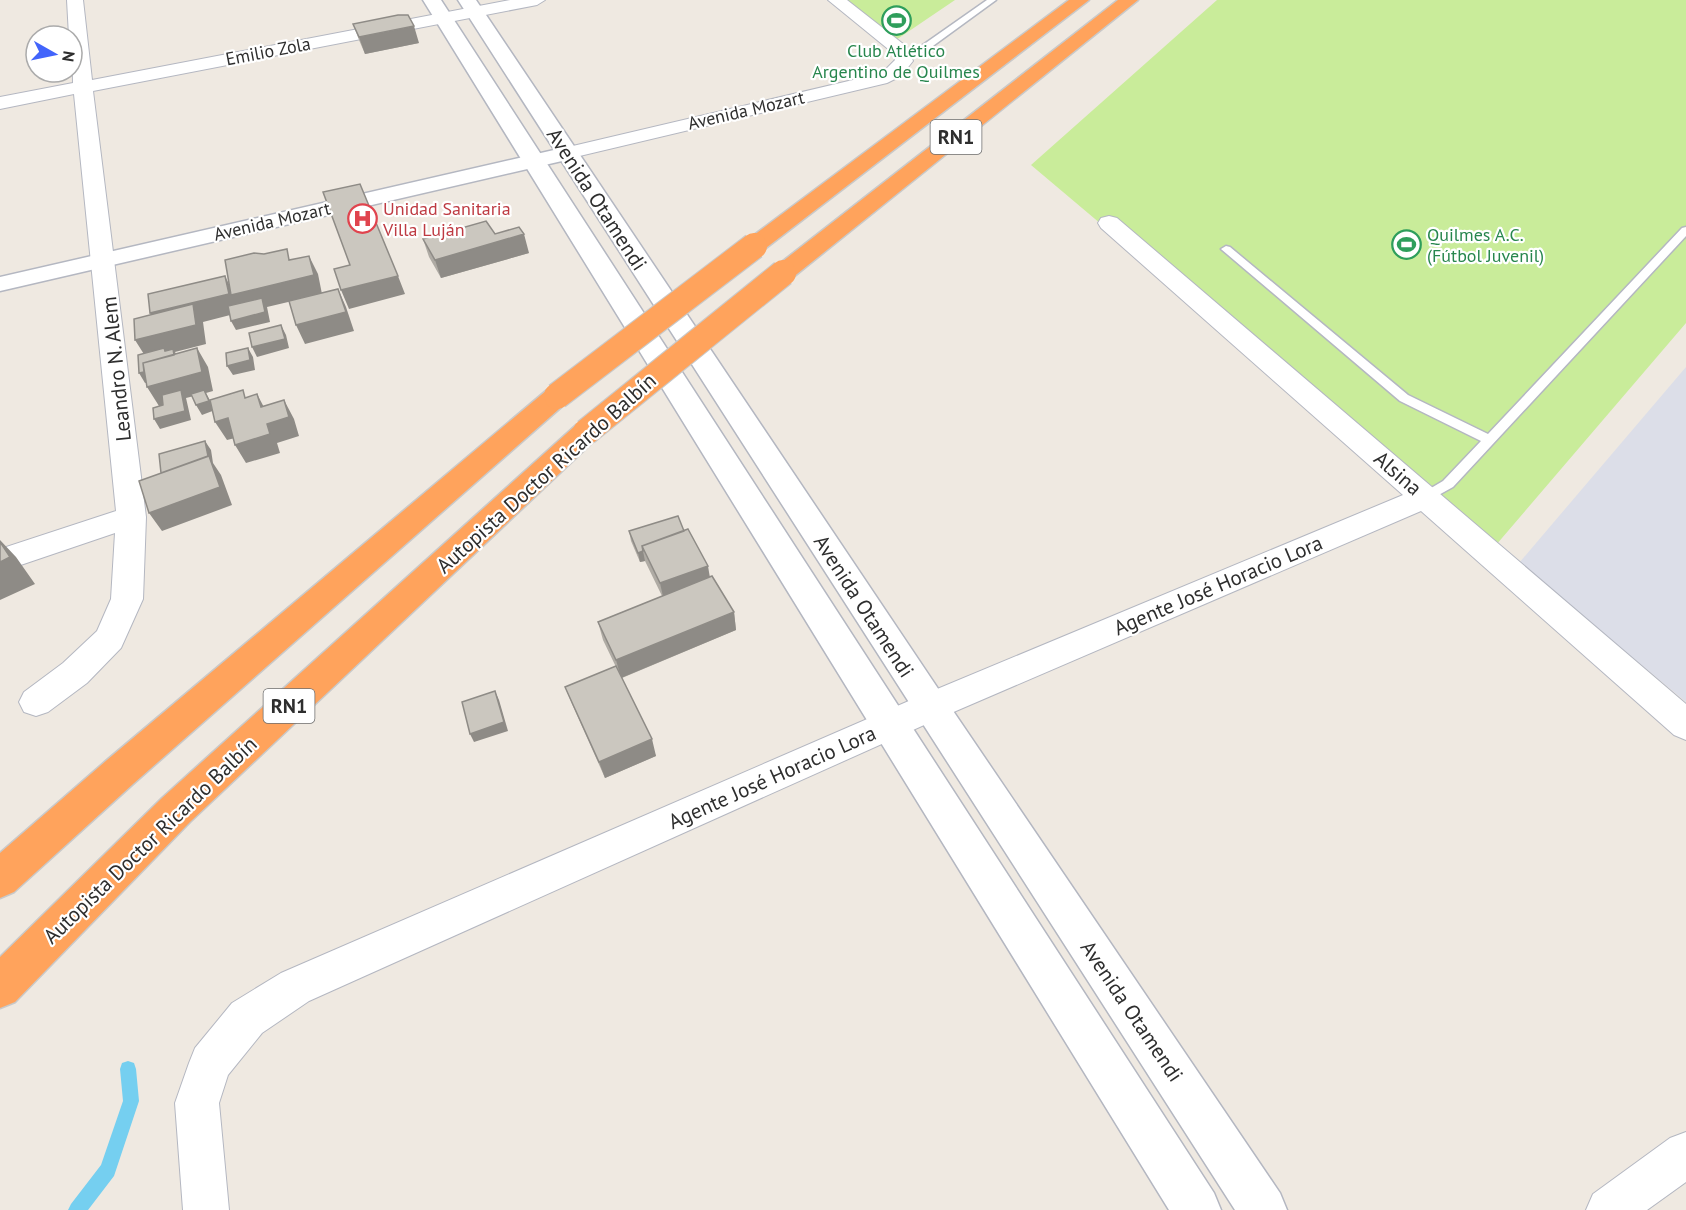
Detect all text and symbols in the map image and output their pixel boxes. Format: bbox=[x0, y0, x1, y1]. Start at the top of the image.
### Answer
sports icon: Club Atlético Argentino de Quilmes bbox=[880, 5, 912, 37]
north arrow bbox=[24, 24, 84, 84]
street label: Emilio Zola bbox=[224, 32, 312, 70]
place label: Club Atlético Argentino de Quilmes bbox=[812, 39, 980, 83]
text: N bbox=[58, 50, 80, 63]
street label: Avenida Mozart bbox=[685, 85, 807, 135]
road number: RN1 bbox=[930, 120, 982, 154]
street label: Avenida Otamendi bbox=[541, 123, 653, 275]
street label: Avenida Mozart bbox=[211, 196, 333, 246]
place label: Unidad Sanitaria Villa Luján bbox=[382, 197, 511, 241]
hospital icon: Unidad Sanitaria Villa Luján bbox=[346, 202, 378, 234]
place label: Quilmes A.C. (Fútbol Juvenil) bbox=[1427, 223, 1544, 267]
sports icon: Quilmes A.C. (Fútbol Juvenil) bbox=[1390, 228, 1422, 260]
street label: Leandro N. Alem bbox=[95, 295, 137, 443]
street label: Autopista Doctor Ricardo Balbín bbox=[430, 367, 662, 579]
street label: Alsina bbox=[1368, 445, 1428, 501]
street label: Agente José Horacio Lora bbox=[1109, 529, 1327, 641]
street label: Avenida Otamendi bbox=[808, 530, 920, 682]
road number: RN1 bbox=[264, 689, 314, 723]
street label: Agente José Horacio Lora bbox=[664, 719, 880, 835]
street label: Autopista Doctor Ricardo Balbín bbox=[38, 731, 262, 949]
street label: Avenida Otamendi bbox=[1075, 935, 1189, 1087]

